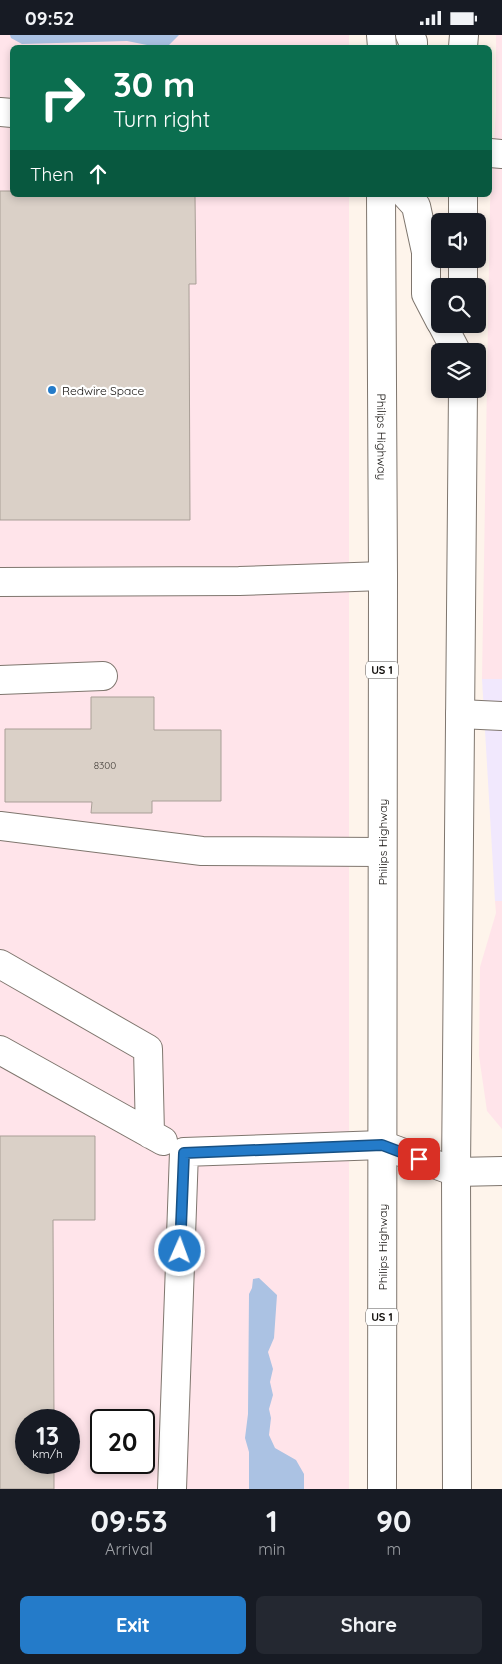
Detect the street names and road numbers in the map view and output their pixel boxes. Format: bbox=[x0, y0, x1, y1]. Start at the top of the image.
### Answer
street label: Philips Highway bbox=[375, 394, 390, 480]
road number: US 1 bbox=[366, 661, 398, 679]
street label: Philips Highway bbox=[375, 799, 390, 885]
street label: Philips Highway bbox=[375, 1204, 390, 1290]
road number: US 1 bbox=[366, 1309, 398, 1325]

